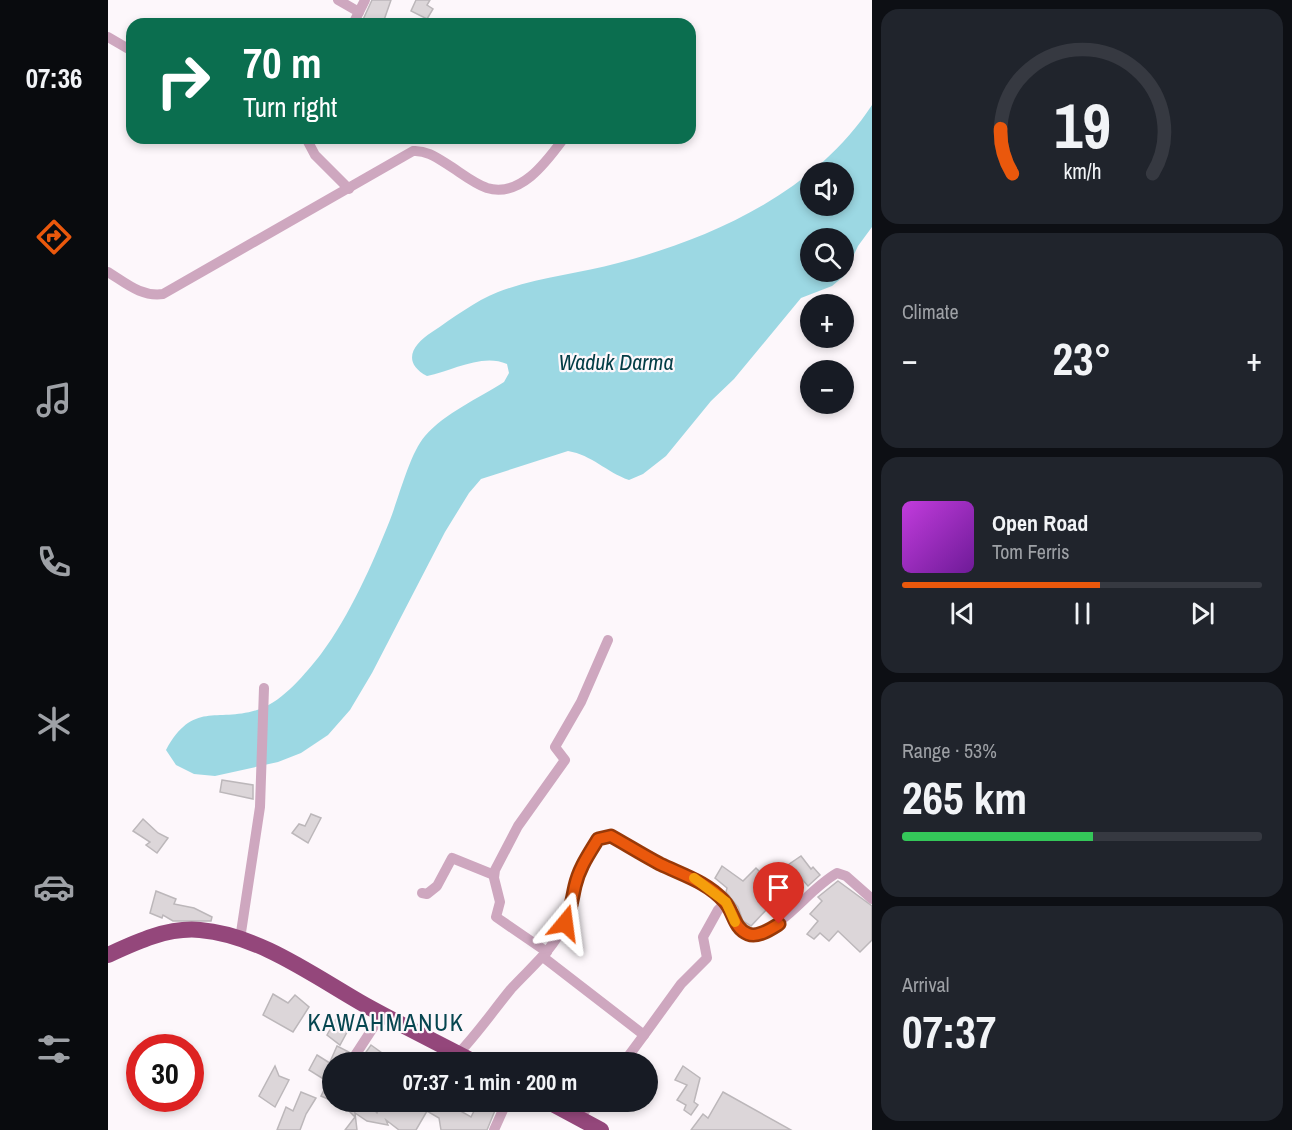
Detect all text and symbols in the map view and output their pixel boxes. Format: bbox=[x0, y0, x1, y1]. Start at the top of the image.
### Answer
text: 70 m bbox=[243, 35, 322, 91]
icon: right bbox=[144, 42, 222, 120]
text: 07:36 bbox=[26, 60, 82, 96]
text: 19 bbox=[1054, 83, 1110, 167]
text: Turn right bbox=[243, 89, 337, 125]
text: km/h bbox=[1063, 157, 1101, 186]
map controls bbox=[800, 162, 854, 414]
button: sound bbox=[800, 162, 854, 216]
icon: directions bbox=[33, 216, 75, 258]
button: search bbox=[800, 228, 854, 282]
button: + bbox=[800, 294, 854, 348]
text: Climate bbox=[902, 298, 959, 325]
text: 23° bbox=[1052, 328, 1112, 389]
text: − bbox=[902, 337, 918, 381]
text: + bbox=[1246, 337, 1262, 381]
water label: Waduk Darma bbox=[559, 347, 673, 377]
button: − bbox=[800, 360, 854, 414]
icon: music bbox=[33, 379, 75, 421]
text: Open Road bbox=[992, 508, 1088, 538]
text: Tom Ferris bbox=[992, 538, 1070, 565]
icon: phone bbox=[33, 541, 75, 583]
icon: previous bbox=[946, 597, 979, 630]
icon: pause bbox=[1066, 597, 1099, 630]
icon: next bbox=[1186, 597, 1219, 630]
icon: climate bbox=[33, 703, 75, 745]
text: Range · 53% bbox=[902, 737, 997, 764]
text: 265 km bbox=[902, 767, 1027, 828]
pin bbox=[753, 862, 804, 924]
icon: car bbox=[33, 866, 75, 908]
icon: arrive bbox=[762, 871, 795, 904]
position arrow bbox=[533, 891, 597, 955]
text: Arrival bbox=[902, 971, 949, 998]
text: 07:37 bbox=[902, 1001, 996, 1062]
district label: KAWAHMANUK bbox=[308, 1006, 464, 1038]
icon: filters bbox=[33, 1028, 75, 1070]
speed limit sign: 30 bbox=[126, 1034, 204, 1112]
text: 07:37 · 1 min · 200 m bbox=[403, 1067, 577, 1097]

